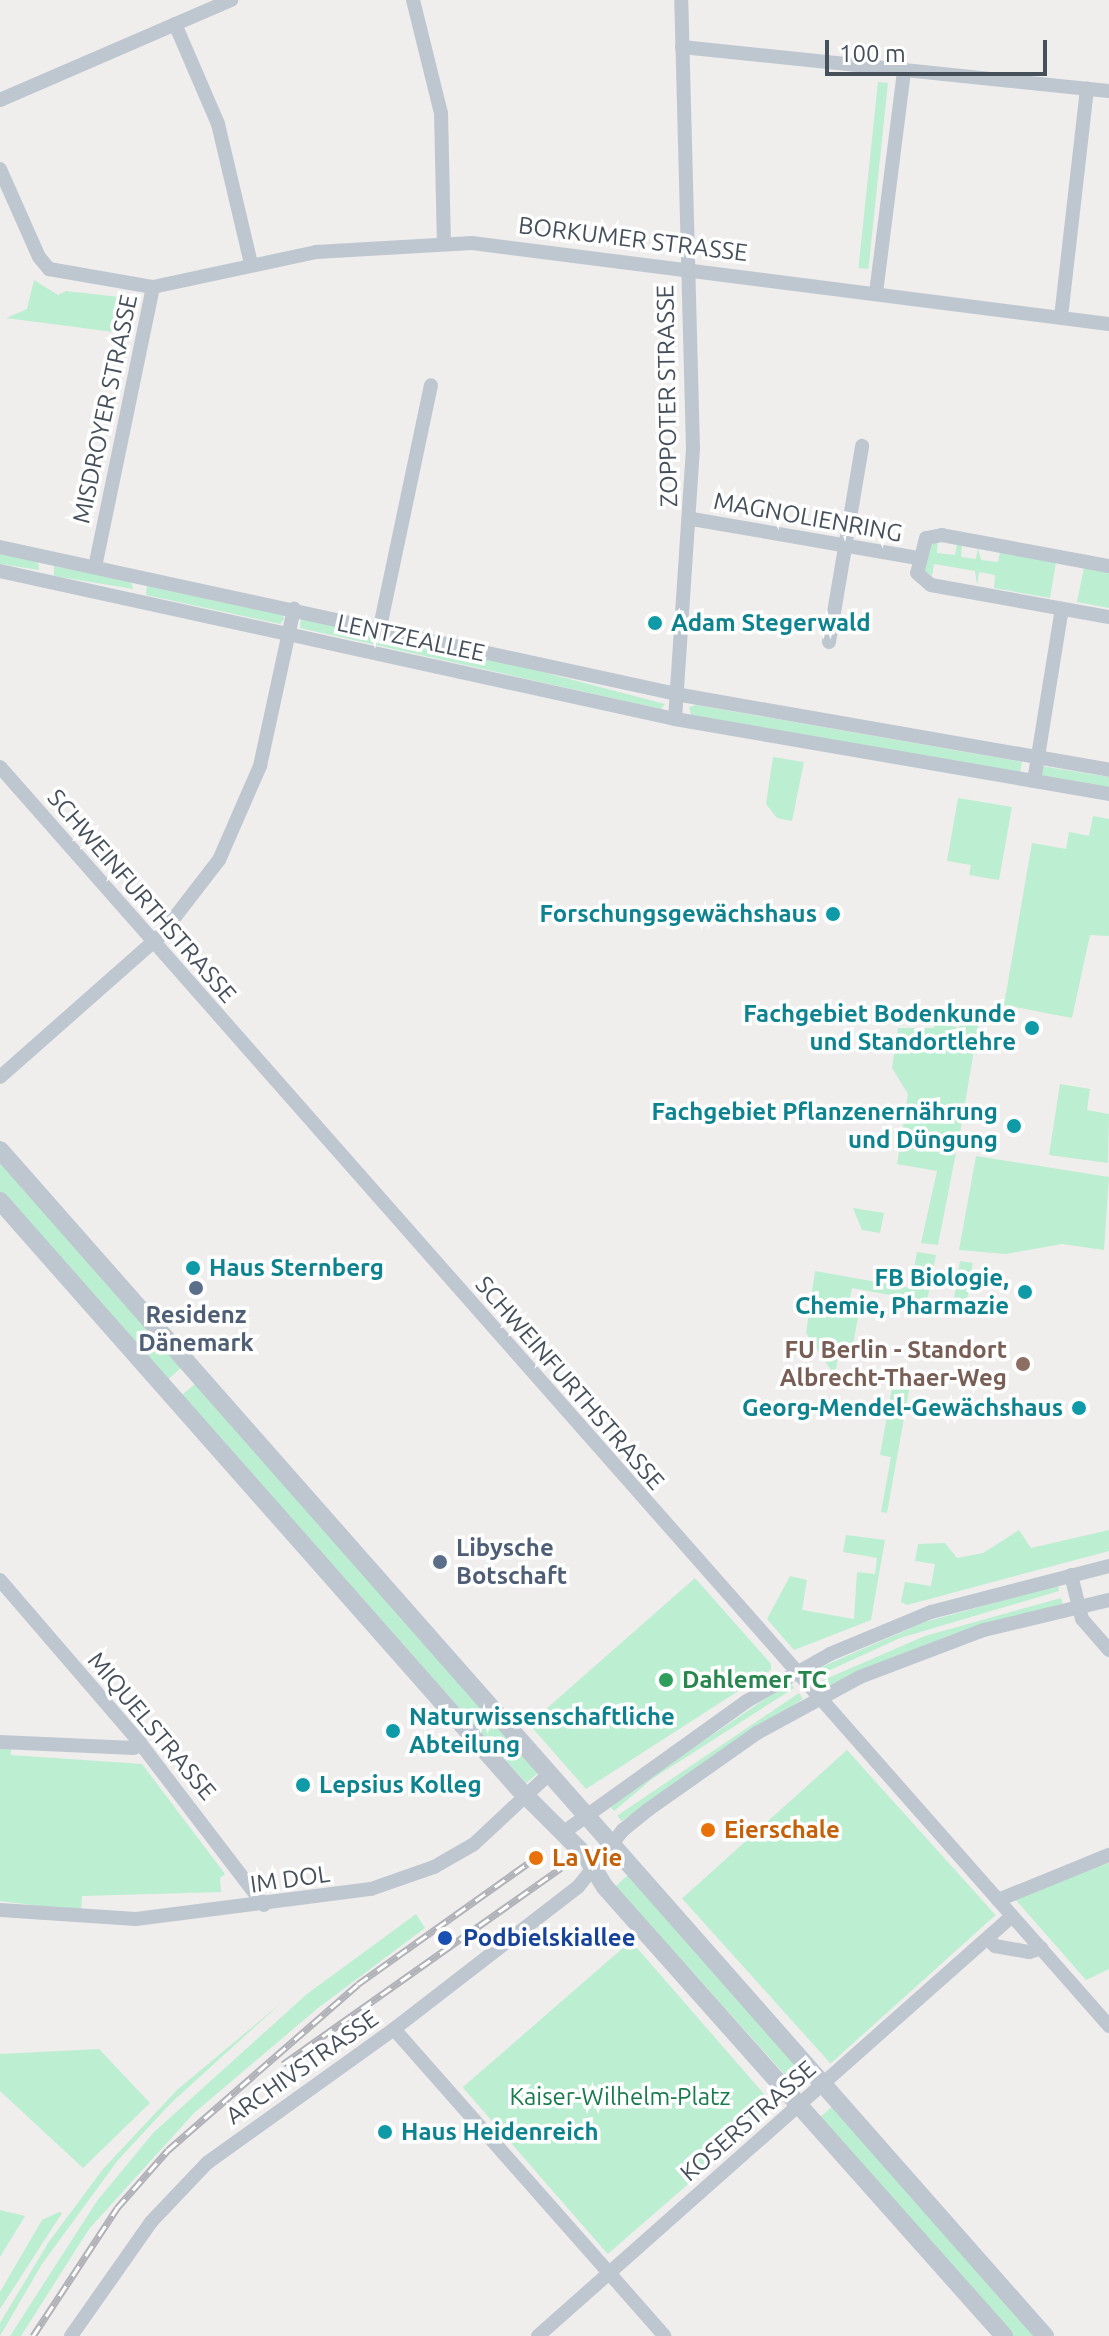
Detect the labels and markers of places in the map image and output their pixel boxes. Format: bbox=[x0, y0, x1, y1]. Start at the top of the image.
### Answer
place label: Adam Stegerwald bbox=[671, 609, 871, 637]
marker: Adam Stegerwald bbox=[646, 614, 664, 632]
place label: Forschungsgewächshaus bbox=[540, 900, 817, 928]
marker: Forschungsgewächshaus bbox=[824, 905, 842, 923]
place label: Fachgebiet Bodenkunde und Standortlehre bbox=[743, 1000, 1016, 1056]
marker: Fachgebiet Bodenkunde und Standortlehre bbox=[1023, 1019, 1041, 1037]
place label: Fachgebiet Pflanzenernährung und Düngung bbox=[652, 1098, 998, 1154]
marker: Fachgebiet Pflanzenernährung und Düngung bbox=[1005, 1117, 1023, 1135]
place label: Haus Sternberg bbox=[209, 1254, 384, 1282]
marker: Haus Sternberg bbox=[184, 1259, 202, 1277]
place label: FB Biologie, Chemie, Pharmazie bbox=[795, 1264, 1009, 1320]
marker: Residenz Dänemark bbox=[187, 1279, 205, 1297]
marker: FB Biologie, Chemie, Pharmazie bbox=[1016, 1283, 1034, 1301]
place label: Residenz Dänemark bbox=[138, 1301, 254, 1357]
place label: FU Berlin - Standort Albrecht-Thaer-Weg bbox=[780, 1336, 1007, 1392]
marker: FU Berlin - Standort Albrecht-Thaer-Weg bbox=[1014, 1355, 1032, 1373]
place label: Georg-Mendel-Gewächshaus bbox=[742, 1394, 1063, 1422]
marker: Georg-Mendel-Gewächshaus bbox=[1070, 1399, 1088, 1417]
place label: Libysche Botschaft bbox=[456, 1534, 567, 1590]
marker: Libysche Botschaft bbox=[431, 1553, 449, 1571]
place label: Dahlemer TC bbox=[682, 1666, 827, 1694]
marker: Dahlemer TC bbox=[657, 1671, 675, 1689]
place label: Naturwissenschaftliche Abteilung bbox=[409, 1703, 675, 1759]
marker: Naturwissenschaftliche Abteilung bbox=[384, 1722, 402, 1740]
place label: Lepsius Kolleg bbox=[319, 1771, 482, 1799]
marker: Lepsius Kolleg bbox=[294, 1776, 312, 1794]
place label: Eierschale bbox=[724, 1816, 840, 1844]
marker: Eierschale bbox=[699, 1821, 717, 1839]
place label: La Vie bbox=[552, 1844, 622, 1872]
marker: La Vie bbox=[527, 1849, 545, 1867]
place label: Podbielskiallee bbox=[463, 1924, 636, 1952]
marker: Podbielskiallee bbox=[434, 1927, 456, 1949]
place label: Haus Heidenreich bbox=[401, 2118, 599, 2146]
marker: Haus Heidenreich bbox=[376, 2123, 394, 2141]

